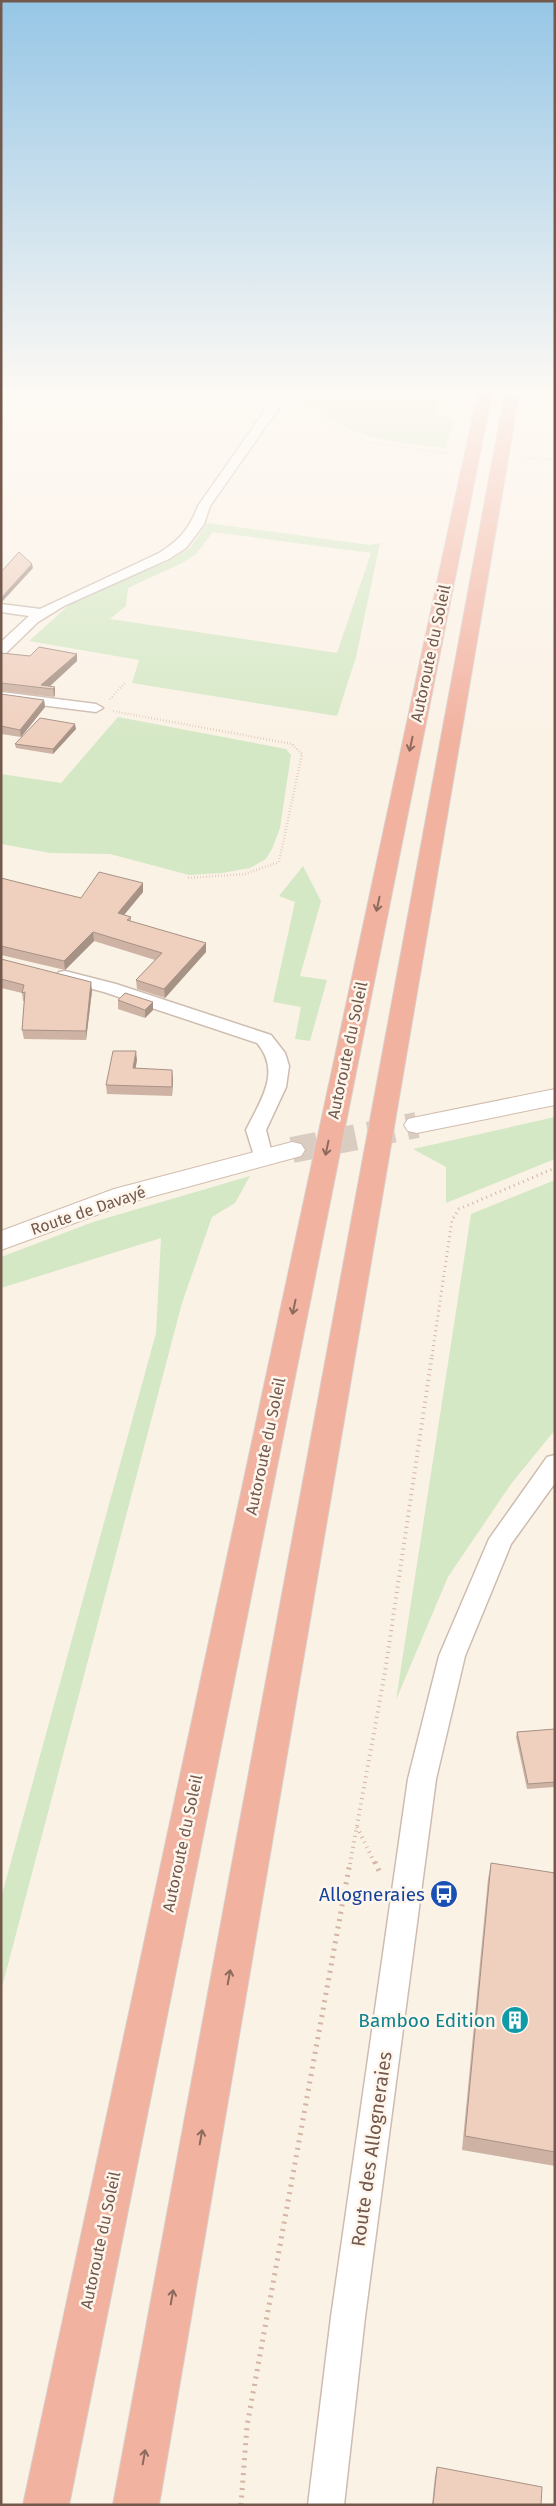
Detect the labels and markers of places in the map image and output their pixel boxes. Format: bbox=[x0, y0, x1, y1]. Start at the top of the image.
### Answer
bus stop icon: Allogneraies bbox=[429, 1879, 459, 1909]
place label: Allogneraies bbox=[319, 1883, 425, 1906]
building icon: Bamboo Edition bbox=[500, 2005, 530, 2035]
place label: Bamboo Edition bbox=[358, 2009, 496, 2032]

